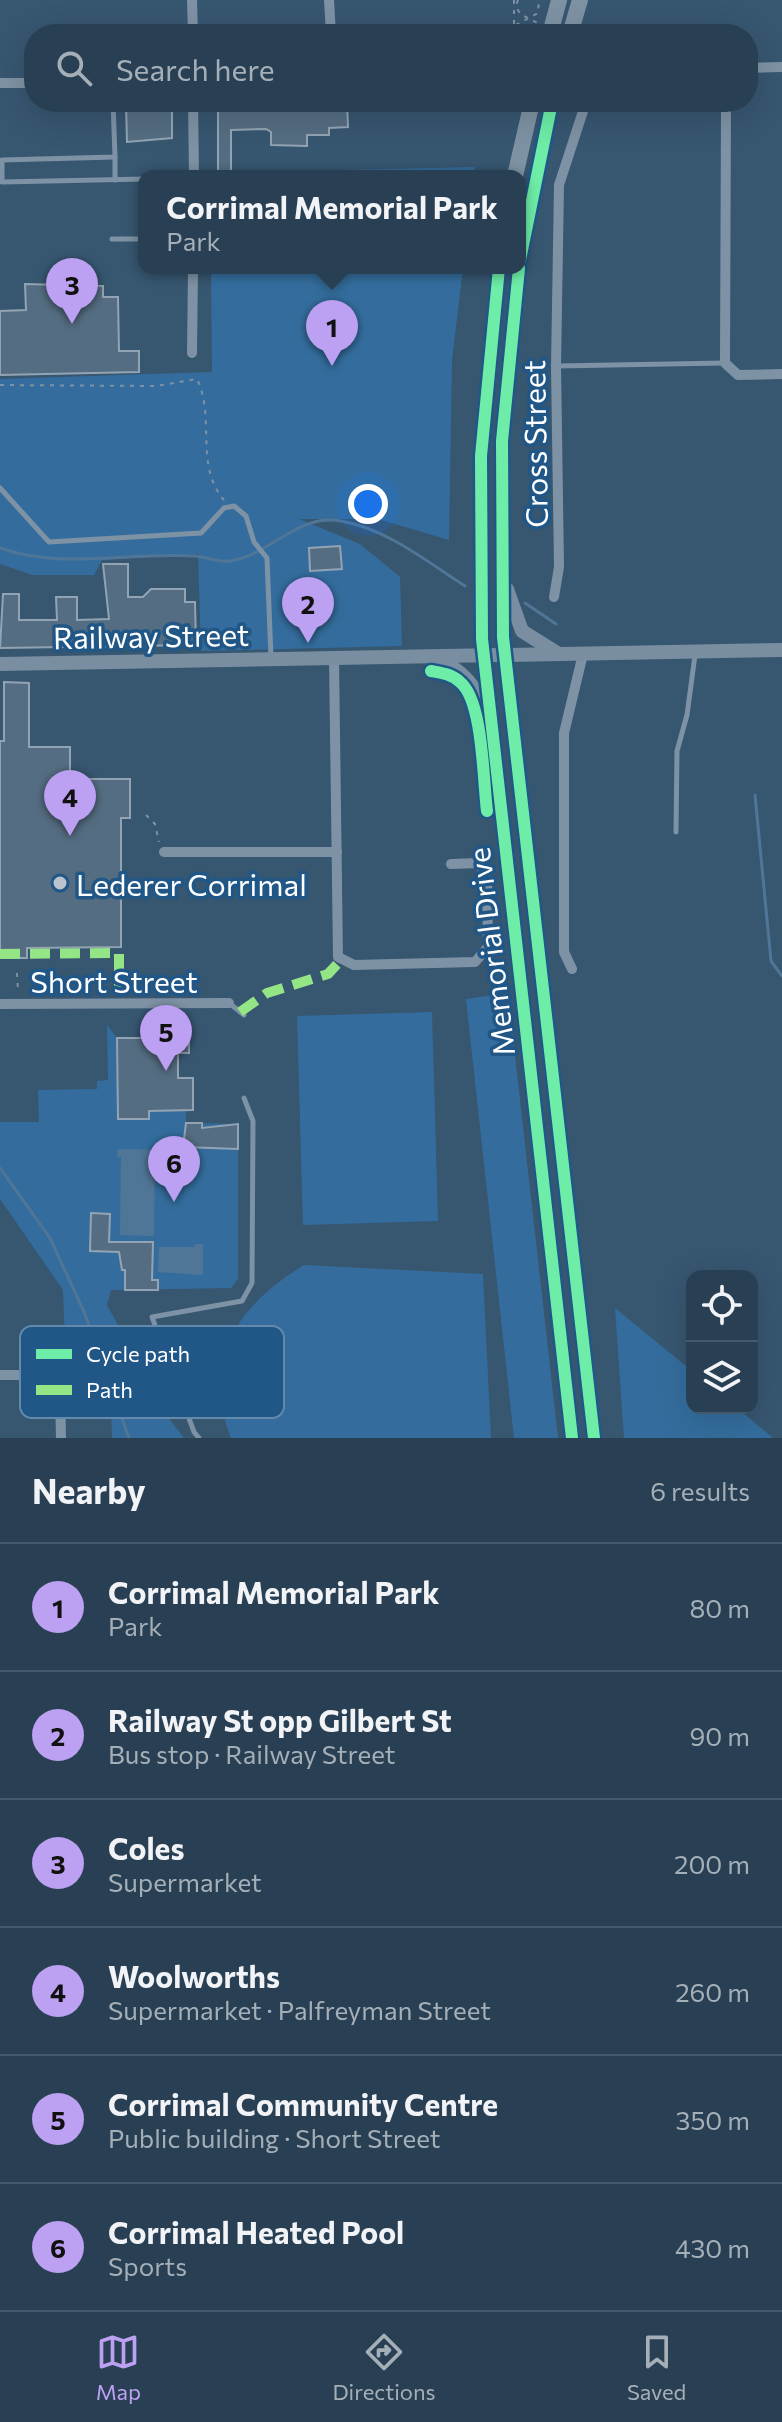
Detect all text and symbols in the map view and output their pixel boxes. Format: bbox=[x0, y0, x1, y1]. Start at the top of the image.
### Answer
search box bbox=[24, 24, 758, 112]
icon: search bbox=[52, 46, 96, 90]
text: Search here bbox=[116, 50, 275, 87]
popup bbox=[138, 170, 526, 274]
text: Corrimal Memorial Park bbox=[166, 188, 498, 225]
text: Park bbox=[166, 225, 221, 256]
pin: 3 bbox=[46, 258, 98, 324]
pin: 1 bbox=[306, 300, 358, 366]
street label: Cross Street bbox=[514, 360, 554, 528]
your location bbox=[348, 484, 388, 524]
pin: 2 bbox=[282, 577, 334, 643]
street label: Railway Street bbox=[53, 615, 249, 655]
pin: 4 bbox=[44, 770, 96, 836]
street label: Memorial Drive bbox=[459, 846, 521, 1058]
place label: Lederer Corrimal bbox=[76, 865, 307, 902]
marker: Lederer Corrimal bbox=[51, 874, 69, 892]
street label: Short Street bbox=[30, 962, 198, 999]
pin: 5 bbox=[140, 1005, 192, 1071]
pin: 6 bbox=[148, 1136, 200, 1202]
map controls bbox=[686, 1270, 758, 1414]
button: locate bbox=[686, 1270, 758, 1342]
legend bbox=[20, 1326, 284, 1418]
text: Cycle path bbox=[86, 1340, 190, 1367]
button: layers bbox=[686, 1342, 758, 1414]
text: Path bbox=[86, 1376, 133, 1403]
text: Nearby bbox=[32, 1469, 146, 1511]
text: 6 results bbox=[650, 1475, 750, 1506]
text: Corrimal Memorial Park bbox=[108, 1573, 439, 1610]
text: 1 bbox=[52, 1592, 64, 1623]
text: 80 m bbox=[690, 1592, 750, 1623]
text: Park bbox=[108, 1610, 162, 1641]
text: Railway St opp Gilbert St bbox=[108, 1701, 452, 1738]
text: 2 bbox=[51, 1720, 65, 1751]
text: 90 m bbox=[690, 1720, 750, 1751]
text: Bus stop · Railway Street bbox=[108, 1738, 395, 1769]
text: Coles bbox=[108, 1829, 184, 1866]
text: 3 bbox=[50, 1848, 66, 1879]
text: 200 m bbox=[674, 1848, 750, 1879]
text: Supermarket bbox=[108, 1866, 262, 1897]
text: Woolworths bbox=[108, 1957, 280, 1994]
text: 4 bbox=[50, 1976, 66, 2007]
text: 260 m bbox=[675, 1976, 750, 2007]
text: Supermarket · Palfreyman Street bbox=[108, 1994, 491, 2025]
text: Corrimal Community Centre bbox=[108, 2085, 498, 2122]
text: 5 bbox=[50, 2104, 66, 2135]
text: 350 m bbox=[676, 2104, 750, 2135]
text: Public building · Short Street bbox=[108, 2122, 441, 2153]
text: Corrimal Heated Pool bbox=[108, 2213, 404, 2250]
text: 6 bbox=[50, 2232, 66, 2263]
text: 430 m bbox=[675, 2232, 750, 2263]
text: Sports bbox=[108, 2250, 187, 2281]
tab: Map bbox=[96, 2330, 141, 2405]
tab: Directions bbox=[332, 2330, 436, 2405]
tab: Saved bbox=[627, 2330, 686, 2405]

